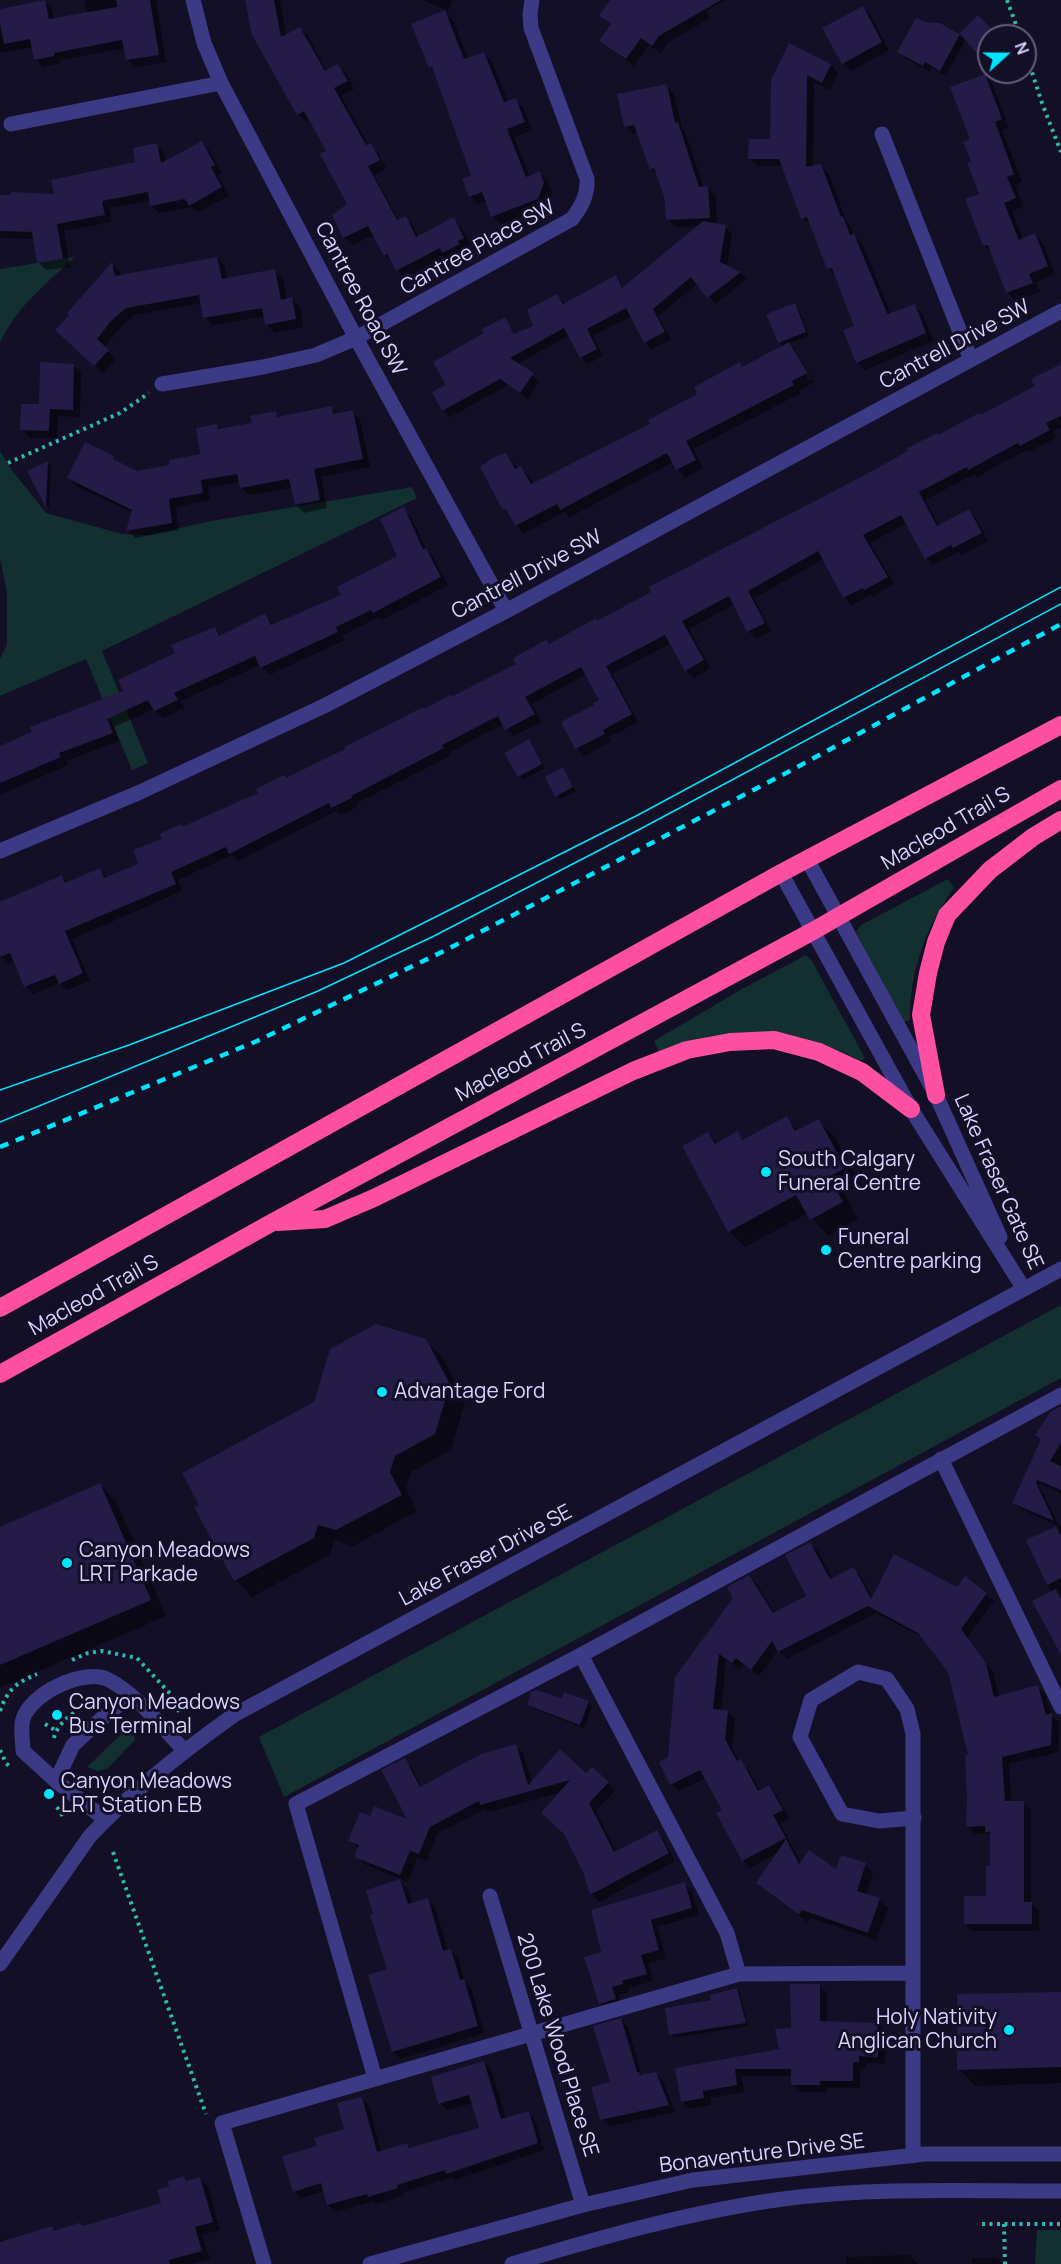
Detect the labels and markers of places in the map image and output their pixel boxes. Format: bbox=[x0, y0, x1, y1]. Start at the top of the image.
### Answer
place label: South Calgary Funeral Centre bbox=[778, 1147, 921, 1197]
marker: South Calgary Funeral Centre bbox=[759, 1165, 773, 1179]
place label: Funeral Centre parking bbox=[838, 1225, 982, 1275]
marker: Funeral Centre parking bbox=[819, 1243, 833, 1257]
place label: Advantage Ford bbox=[394, 1379, 545, 1405]
marker: Advantage Ford bbox=[375, 1385, 389, 1399]
place label: Canyon Meadows LRT Parkade bbox=[79, 1538, 250, 1588]
marker: Canyon Meadows LRT Parkade bbox=[60, 1556, 74, 1570]
place label: Canyon Meadows Bus Terminal bbox=[69, 1690, 240, 1740]
marker: Canyon Meadows Bus Terminal bbox=[50, 1708, 64, 1722]
place label: Canyon Meadows LRT Station EB bbox=[61, 1769, 232, 1819]
marker: Canyon Meadows LRT Station EB bbox=[42, 1787, 56, 1801]
place label: Holy Nativity Anglican Church bbox=[838, 2005, 997, 2055]
marker: Holy Nativity Anglican Church bbox=[1002, 2023, 1016, 2037]

